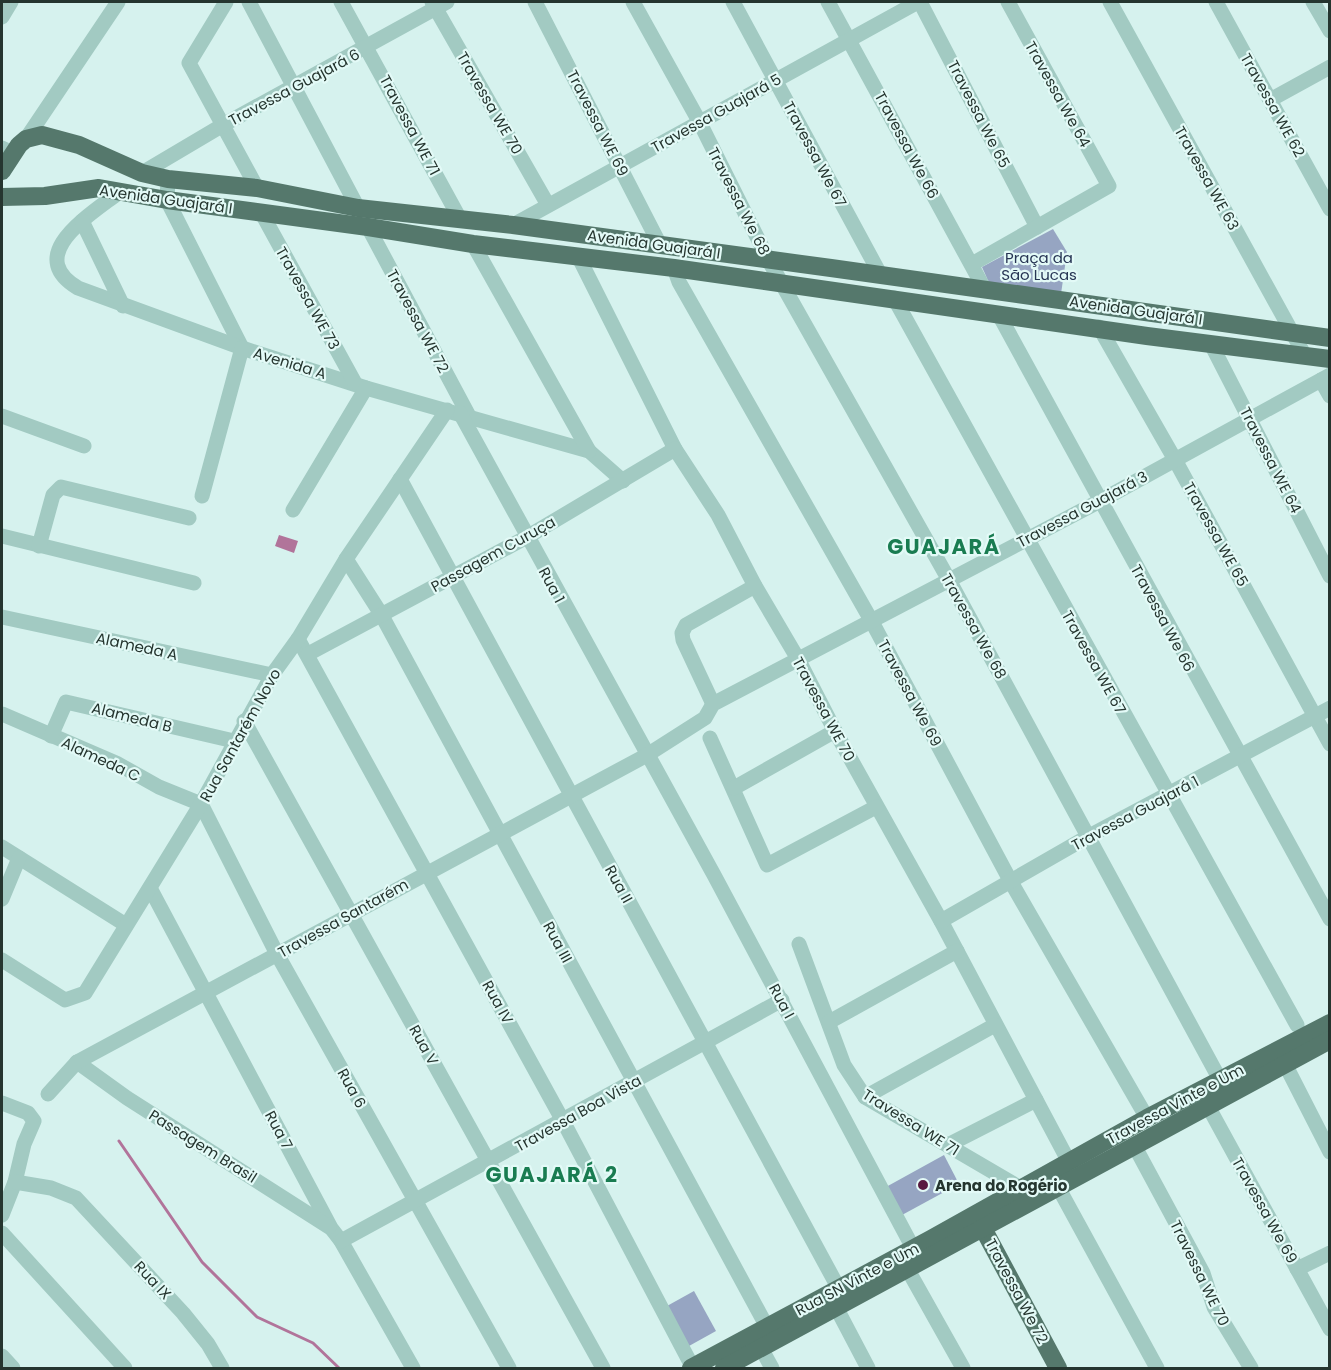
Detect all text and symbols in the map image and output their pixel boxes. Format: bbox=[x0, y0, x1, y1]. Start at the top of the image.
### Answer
street label: Travessa We 64 bbox=[1020, 37, 1096, 151]
street label: Travessa Guajará 6 bbox=[225, 43, 363, 131]
street label: Travessa WE 70 bbox=[452, 48, 528, 158]
street label: Travessa WE 62 bbox=[1236, 49, 1310, 161]
street label: Travessa We 65 bbox=[943, 57, 1015, 171]
street label: Travessa WE 69 bbox=[562, 66, 634, 180]
street label: Travessa Guajará 5 bbox=[647, 68, 785, 158]
street label: Travessa WE 71 bbox=[375, 71, 445, 179]
street label: Travessa We 66 bbox=[870, 88, 944, 202]
street label: Travessa We 67 bbox=[778, 97, 852, 211]
street label: Travessa WE 63 bbox=[1170, 122, 1244, 234]
street label: Travessa We 68 bbox=[703, 144, 775, 258]
street label: Avenida Guajará I bbox=[98, 179, 234, 219]
street label: Avenida Guajará I bbox=[586, 224, 722, 264]
street label: Travessa WE 73 bbox=[271, 243, 345, 353]
park label: Praça da São Lucas bbox=[1001, 247, 1077, 285]
street label: Travessa WE 72 bbox=[382, 266, 454, 376]
street label: Avenida Guajará I bbox=[1068, 290, 1204, 330]
street label: Avenida A bbox=[251, 342, 329, 384]
street label: Travessa WE 64 bbox=[1235, 403, 1307, 517]
street label: Travessa Guajará 3 bbox=[1013, 466, 1151, 552]
street label: Travessa WE 65 bbox=[1179, 478, 1253, 590]
street label: Passagem Curuça bbox=[427, 511, 559, 597]
district label: GUAJARÁ bbox=[887, 532, 1001, 561]
street label: Travessa We 66 bbox=[1126, 561, 1200, 675]
street label: Rua 1 bbox=[534, 563, 570, 607]
street label: Travessa We 68 bbox=[936, 569, 1012, 683]
street label: Travessa WE 67 bbox=[1057, 606, 1131, 718]
street label: Alameda A bbox=[94, 627, 180, 665]
street label: Travessa We 69 bbox=[873, 636, 947, 750]
street label: Travessa WE 70 bbox=[788, 653, 860, 765]
street label: Rua Santarém Novo bbox=[195, 665, 285, 805]
street label: Alameda B bbox=[90, 697, 174, 737]
street label: Alameda C bbox=[58, 732, 144, 786]
street label: Travessa Guajará 1 bbox=[1068, 771, 1202, 855]
street label: Rua II bbox=[600, 861, 638, 907]
street label: Travessa Santarém bbox=[274, 873, 412, 963]
street label: Rua III bbox=[538, 918, 578, 966]
street label: Rua IV bbox=[477, 976, 519, 1028]
street label: Rua I bbox=[764, 980, 800, 1022]
street label: Rua V bbox=[404, 1021, 444, 1069]
street label: Travessa Vinte e Um bbox=[1103, 1059, 1247, 1149]
street label: Rua 6 bbox=[333, 1064, 371, 1112]
street label: Travessa Boa Vista bbox=[511, 1069, 645, 1157]
street label: Travessa WE 71 bbox=[858, 1084, 964, 1160]
street label: Passagem Brasil bbox=[145, 1104, 261, 1188]
street label: Rua 7 bbox=[260, 1107, 298, 1153]
street label: Travessa We 69 bbox=[1227, 1153, 1303, 1267]
district label: GUAJARÁ 2 bbox=[485, 1160, 619, 1189]
place label: Arena do Rogério bbox=[935, 1175, 1068, 1196]
marker: Arena do Rogério bbox=[916, 1178, 930, 1192]
street label: Travessa WE 70 bbox=[1165, 1217, 1235, 1329]
street label: Travessa We 72 bbox=[980, 1235, 1054, 1347]
street label: Rua SN Vinte e Um bbox=[791, 1238, 923, 1320]
street label: Rua IX bbox=[130, 1256, 176, 1304]

